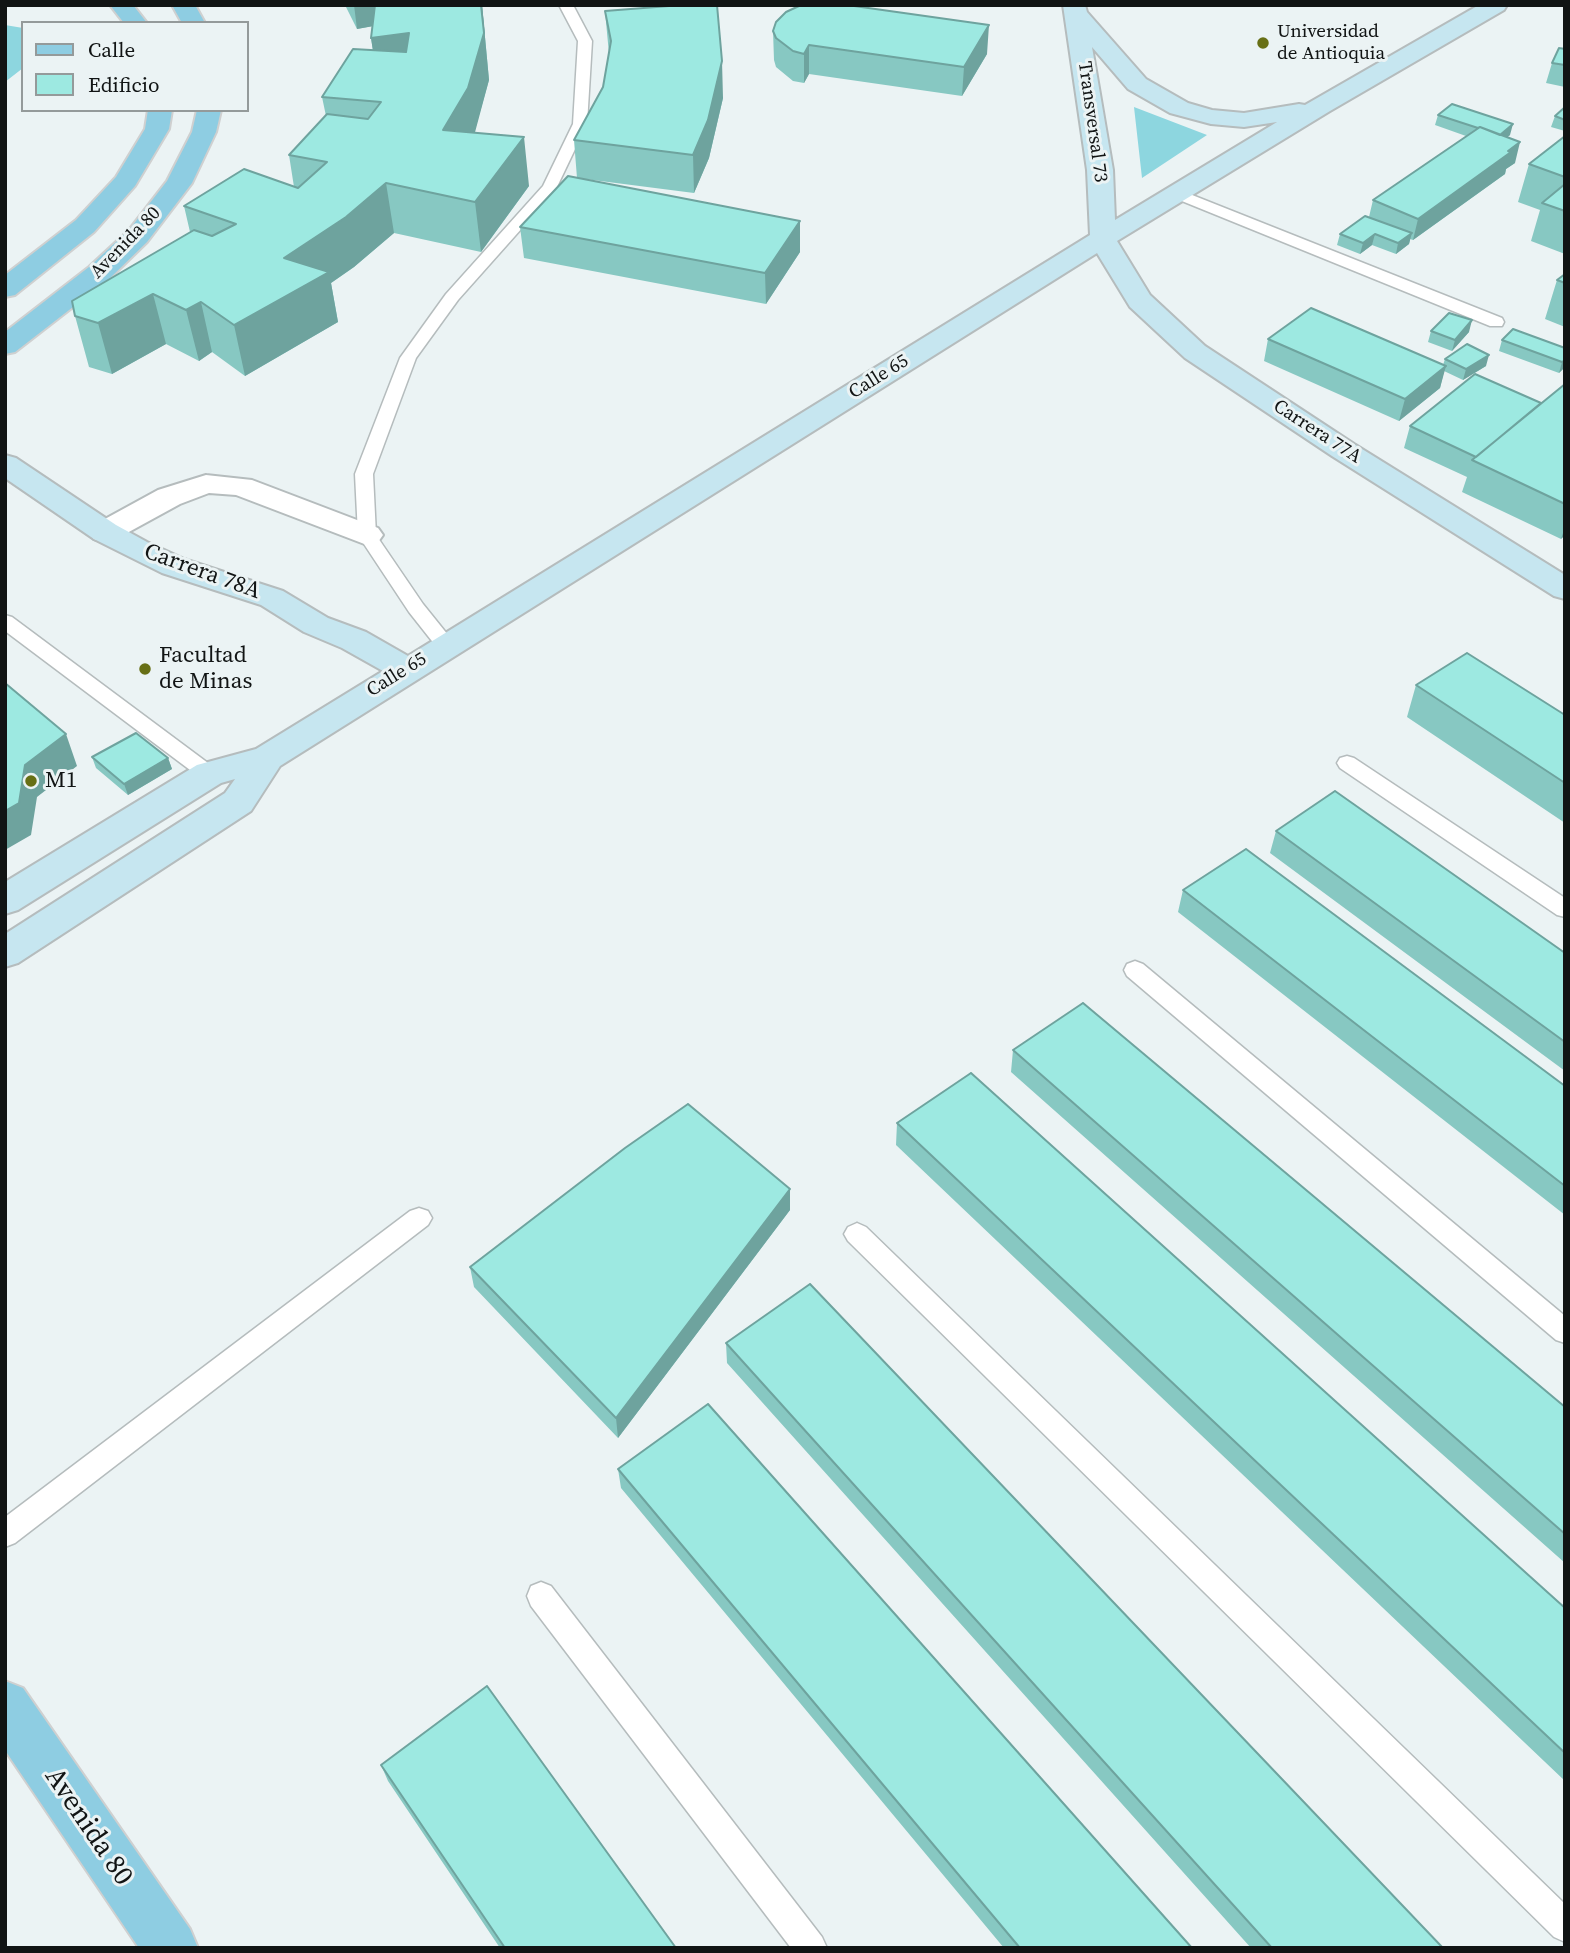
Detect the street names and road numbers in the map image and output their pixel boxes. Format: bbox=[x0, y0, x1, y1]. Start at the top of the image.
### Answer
street label: Transversal 73 bbox=[1072, 60, 1112, 184]
street label: Avenida 80 bbox=[86, 202, 166, 284]
street label: Calle 65 bbox=[845, 350, 913, 404]
street label: Carrera 77A bbox=[1269, 395, 1365, 469]
street label: Carrera 78A bbox=[140, 538, 264, 606]
street label: Calle 65 bbox=[363, 648, 431, 702]
street label: Avenida 80 bbox=[36, 1762, 140, 1892]

